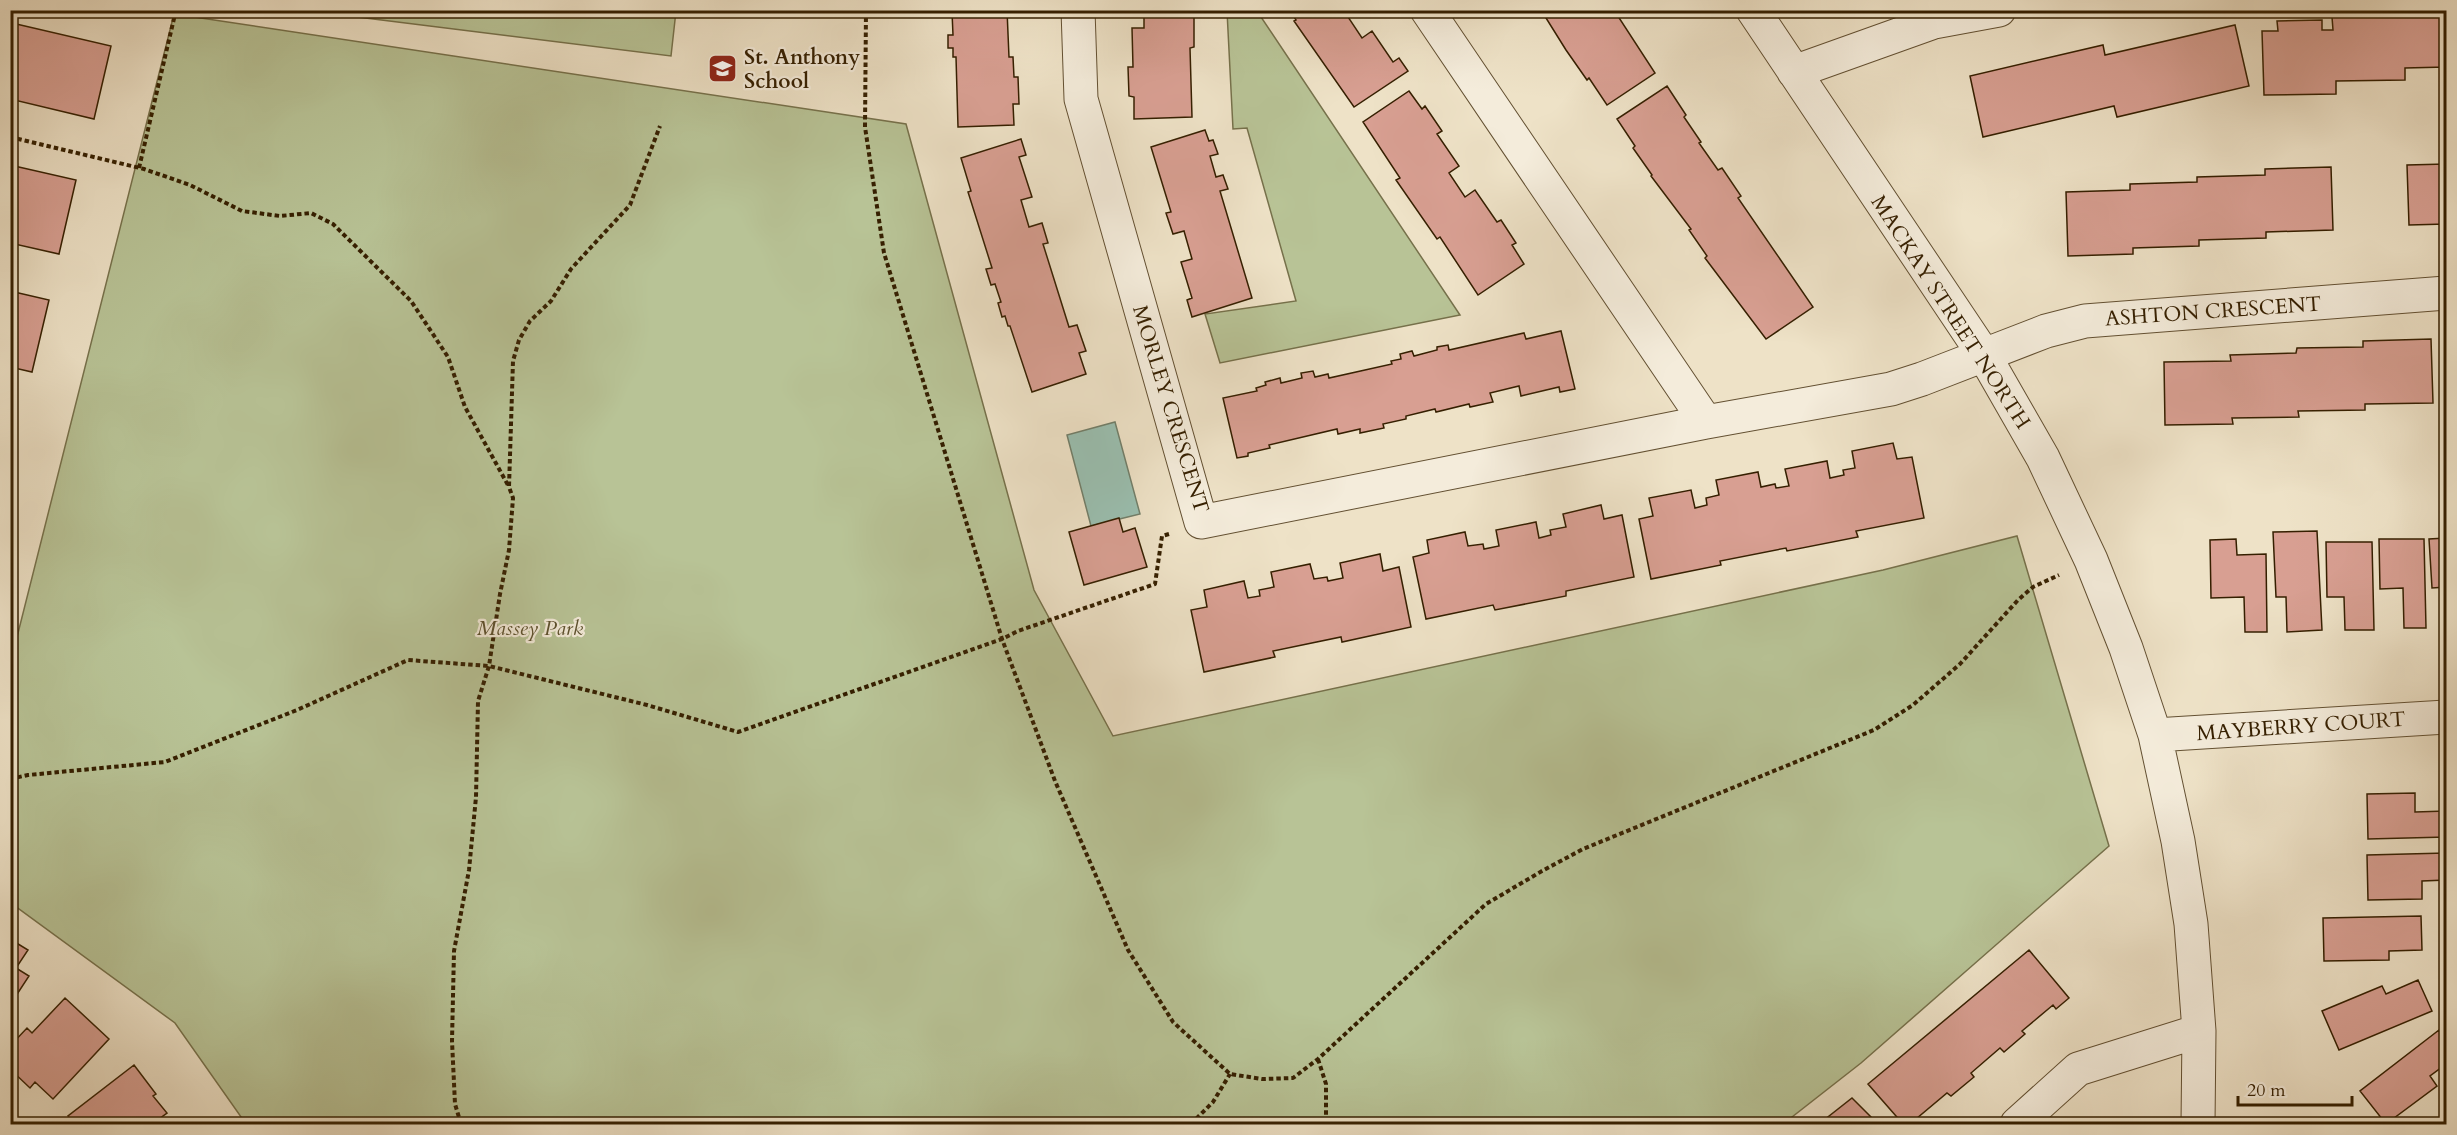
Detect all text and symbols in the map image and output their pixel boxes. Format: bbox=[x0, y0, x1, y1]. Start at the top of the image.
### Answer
place label: St. Anthony School bbox=[744, 43, 860, 96]
school or university icon: St. Anthony School bbox=[707, 53, 739, 85]
street label: MACKAY STREET NORTH bbox=[1864, 190, 2037, 435]
street label: ASHTON CRESCENT bbox=[2104, 289, 2322, 334]
street label: MORLEY CRESCENT bbox=[1125, 302, 1216, 517]
park label: Massey Park bbox=[477, 614, 584, 643]
street label: MAYBERRY COURT bbox=[2196, 705, 2406, 748]
scale bar bbox=[2238, 1069, 2352, 1107]
text: 20 m bbox=[2247, 1078, 2286, 1103]

